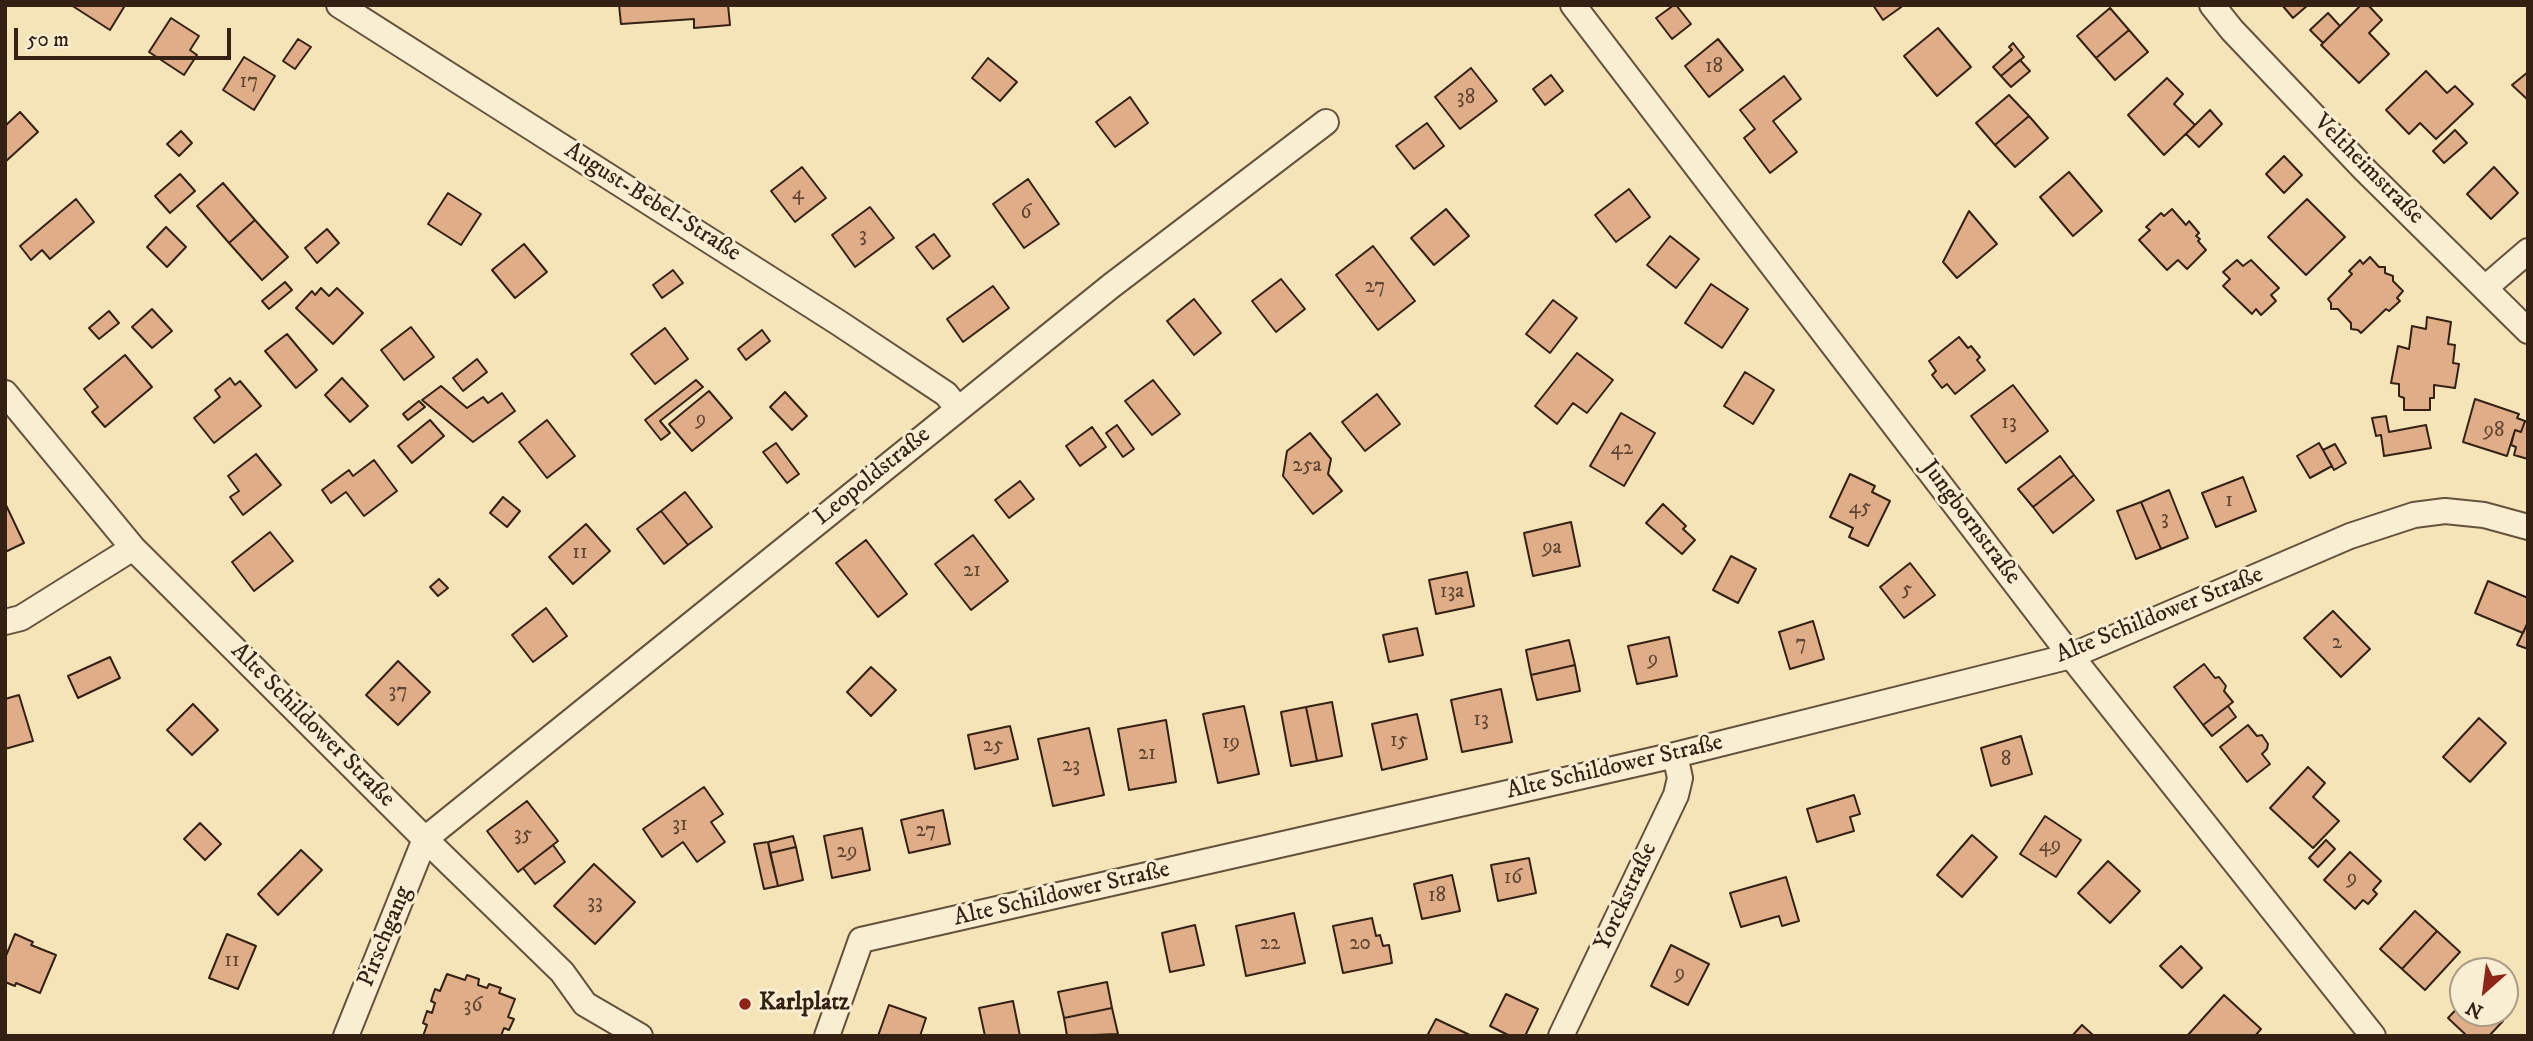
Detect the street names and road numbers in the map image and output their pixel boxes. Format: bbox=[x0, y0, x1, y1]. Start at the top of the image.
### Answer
street label: Veltheimstraße bbox=[2307, 109, 2429, 231]
street label: August-Bebel-Straße bbox=[558, 137, 746, 269]
street label: Leopoldstraße bbox=[809, 421, 937, 533]
street label: Jungbornstraße bbox=[1914, 455, 2026, 591]
street label: Alte Schildower Straße bbox=[2052, 561, 2268, 671]
street label: Alte Schildower Straße bbox=[224, 638, 400, 814]
street label: Alte Schildower Straße bbox=[1504, 729, 1726, 807]
street label: Yorckstraße bbox=[1590, 839, 1664, 955]
street label: Alte Schildower Straße bbox=[951, 856, 1173, 934]
street label: Pirschgang bbox=[353, 882, 419, 992]

